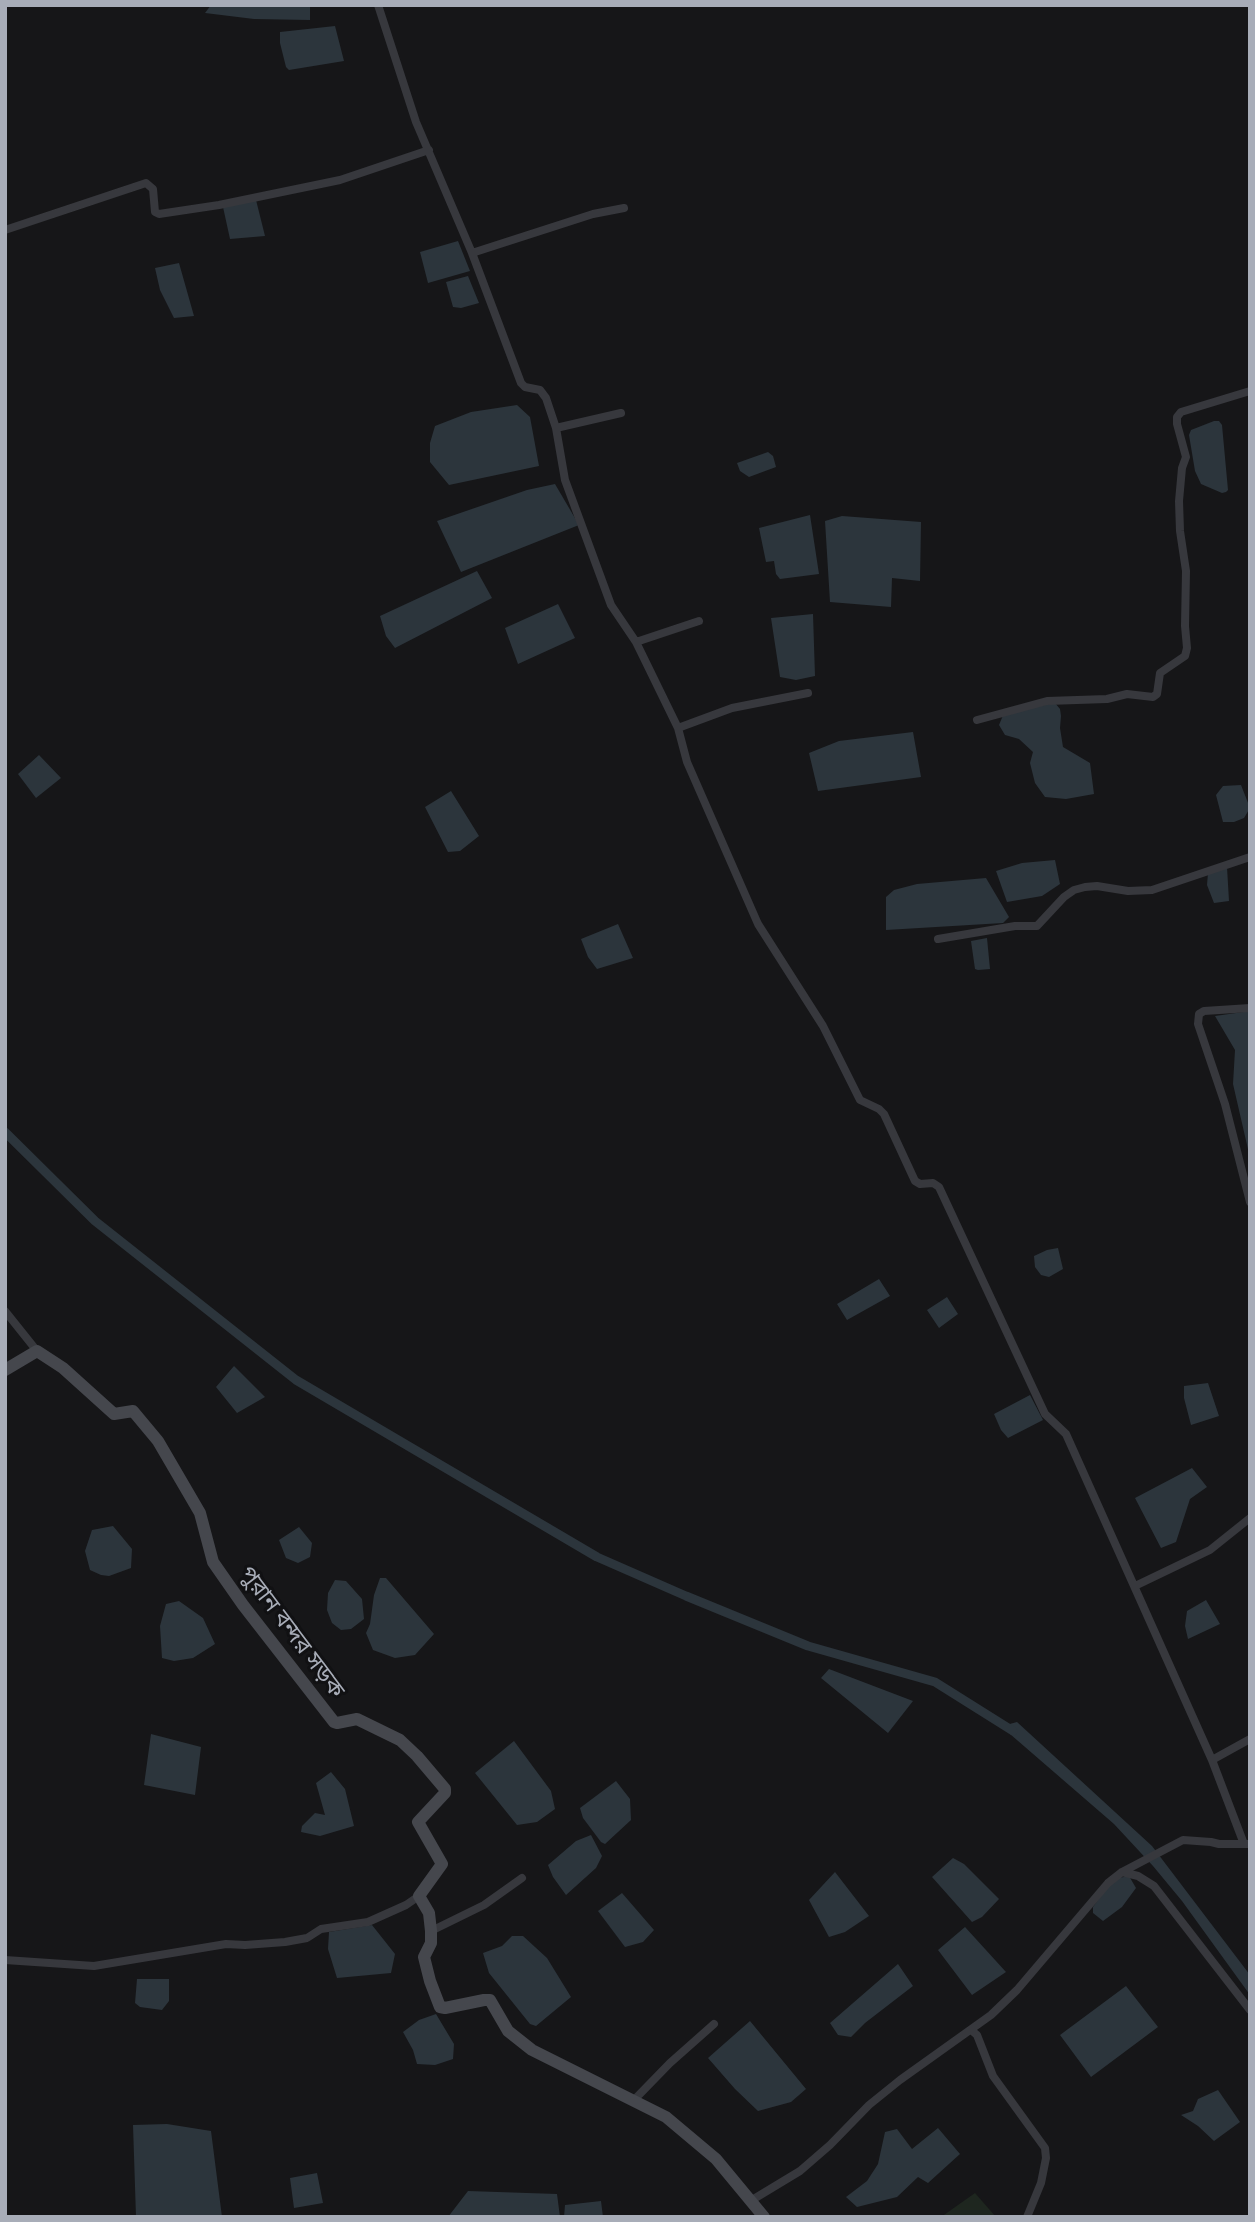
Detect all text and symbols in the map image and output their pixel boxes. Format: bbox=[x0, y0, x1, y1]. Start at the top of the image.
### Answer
street label: পুরান বন্দর সড়ক bbox=[234, 1561, 350, 1703]

